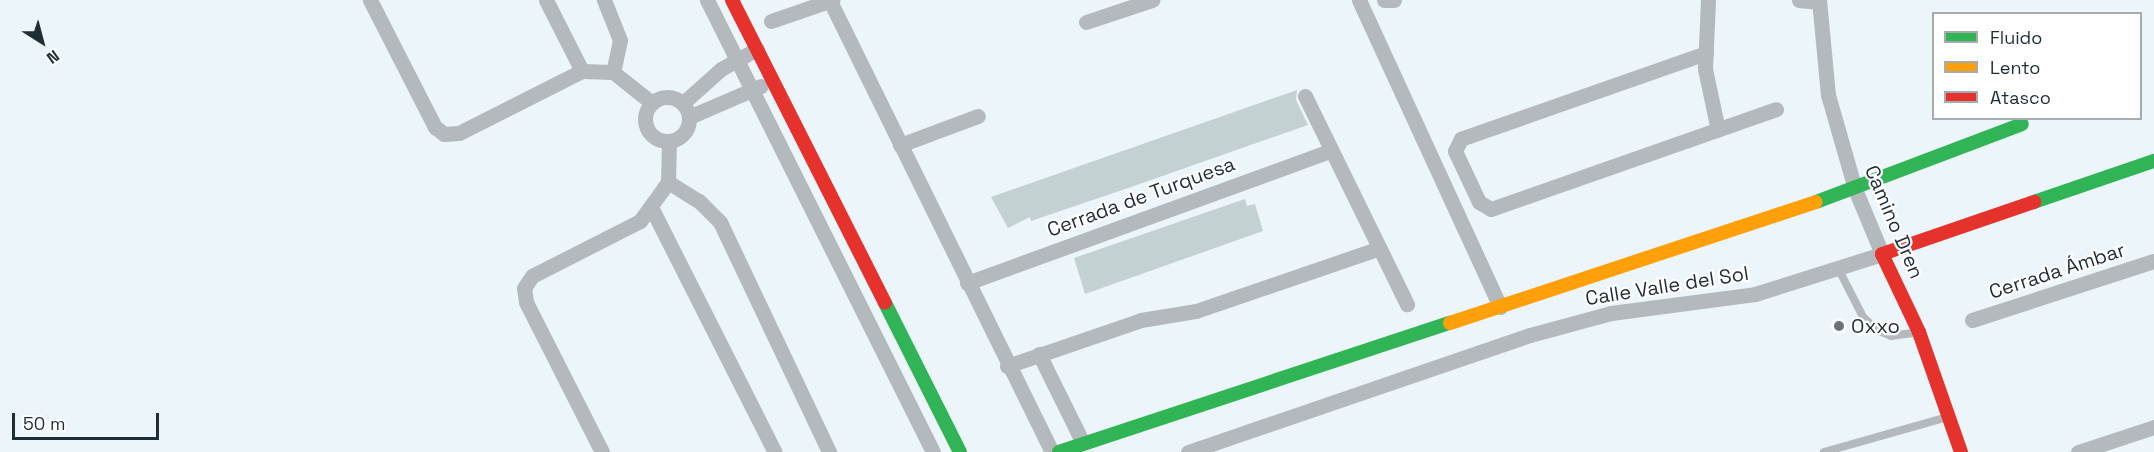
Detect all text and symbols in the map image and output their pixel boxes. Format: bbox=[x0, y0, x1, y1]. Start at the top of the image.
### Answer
north arrow bbox=[12, 12, 72, 72]
legend bbox=[1932, 12, 2142, 120]
text: Fluido bbox=[1990, 26, 2042, 49]
text: N bbox=[42, 45, 63, 69]
text: Lento bbox=[1990, 56, 2040, 79]
text: Atasco bbox=[1990, 86, 2051, 109]
street label: Cerrada de Turquesa bbox=[1044, 152, 1238, 242]
street label: Camino Dren bbox=[1859, 162, 1929, 282]
street label: Cerrada Ámbar bbox=[1986, 238, 2128, 304]
street label: Calle Valle del Sol bbox=[1583, 261, 1751, 311]
place label: Oxxo bbox=[1851, 314, 1900, 338]
marker: Oxxo bbox=[1832, 319, 1846, 333]
scale bar bbox=[15, 401, 162, 439]
text: 50 m bbox=[23, 412, 65, 435]

